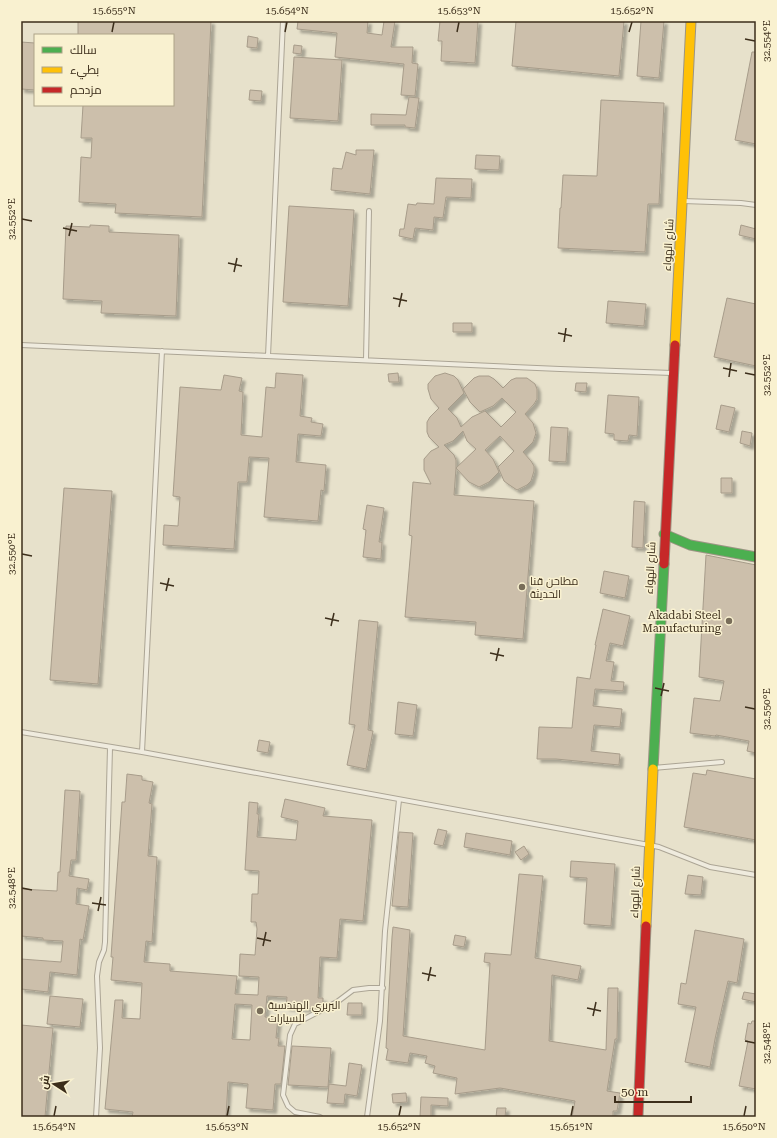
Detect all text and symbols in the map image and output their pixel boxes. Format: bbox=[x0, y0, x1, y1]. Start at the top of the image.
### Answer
text: 15.655°N bbox=[92, 5, 136, 16]
text: 15.654°N bbox=[265, 5, 309, 16]
text: 15.653°N bbox=[437, 5, 481, 16]
text: 15.652°N bbox=[610, 5, 654, 16]
text: 32.554°E bbox=[761, 20, 772, 62]
legend bbox=[34, 34, 174, 106]
text: سالك bbox=[70, 43, 97, 57]
text: بطيء bbox=[70, 63, 99, 80]
text: مزدحم bbox=[70, 83, 102, 98]
text: 32.552°E bbox=[6, 198, 17, 240]
street label: شارع الهواء bbox=[661, 218, 677, 272]
text: 32.552°E bbox=[761, 354, 772, 396]
text: 32.550°E bbox=[6, 533, 17, 575]
street label: شارع الهواء bbox=[643, 541, 659, 595]
place label: مطاحن قنا الحديثة bbox=[530, 575, 578, 601]
marker: مطاحن قنا الحديثة bbox=[517, 582, 527, 592]
place label: Akadabi Steel Manufacturing bbox=[642, 609, 722, 635]
marker: Akadabi Steel Manufacturing bbox=[724, 616, 734, 626]
text: 32.550°E bbox=[761, 688, 772, 730]
street label: شارع الهواء bbox=[628, 865, 644, 919]
text: 32.548°E bbox=[6, 867, 17, 909]
place label: البربري الهندسية للسيارات bbox=[268, 999, 340, 1025]
marker: البربري الهندسية للسيارات bbox=[255, 1006, 265, 1016]
text: 32.548°E bbox=[761, 1022, 772, 1064]
north arrow bbox=[34, 1064, 74, 1104]
text: ش bbox=[37, 1074, 53, 1090]
scale bar bbox=[615, 1078, 691, 1104]
text: 50 m bbox=[621, 1085, 648, 1099]
text: 15.654°N bbox=[32, 1121, 76, 1132]
text: 15.653°N bbox=[205, 1121, 249, 1132]
text: 15.652°N bbox=[377, 1121, 421, 1132]
text: 15.651°N bbox=[549, 1121, 593, 1132]
text: 15.650°N bbox=[722, 1121, 766, 1132]

